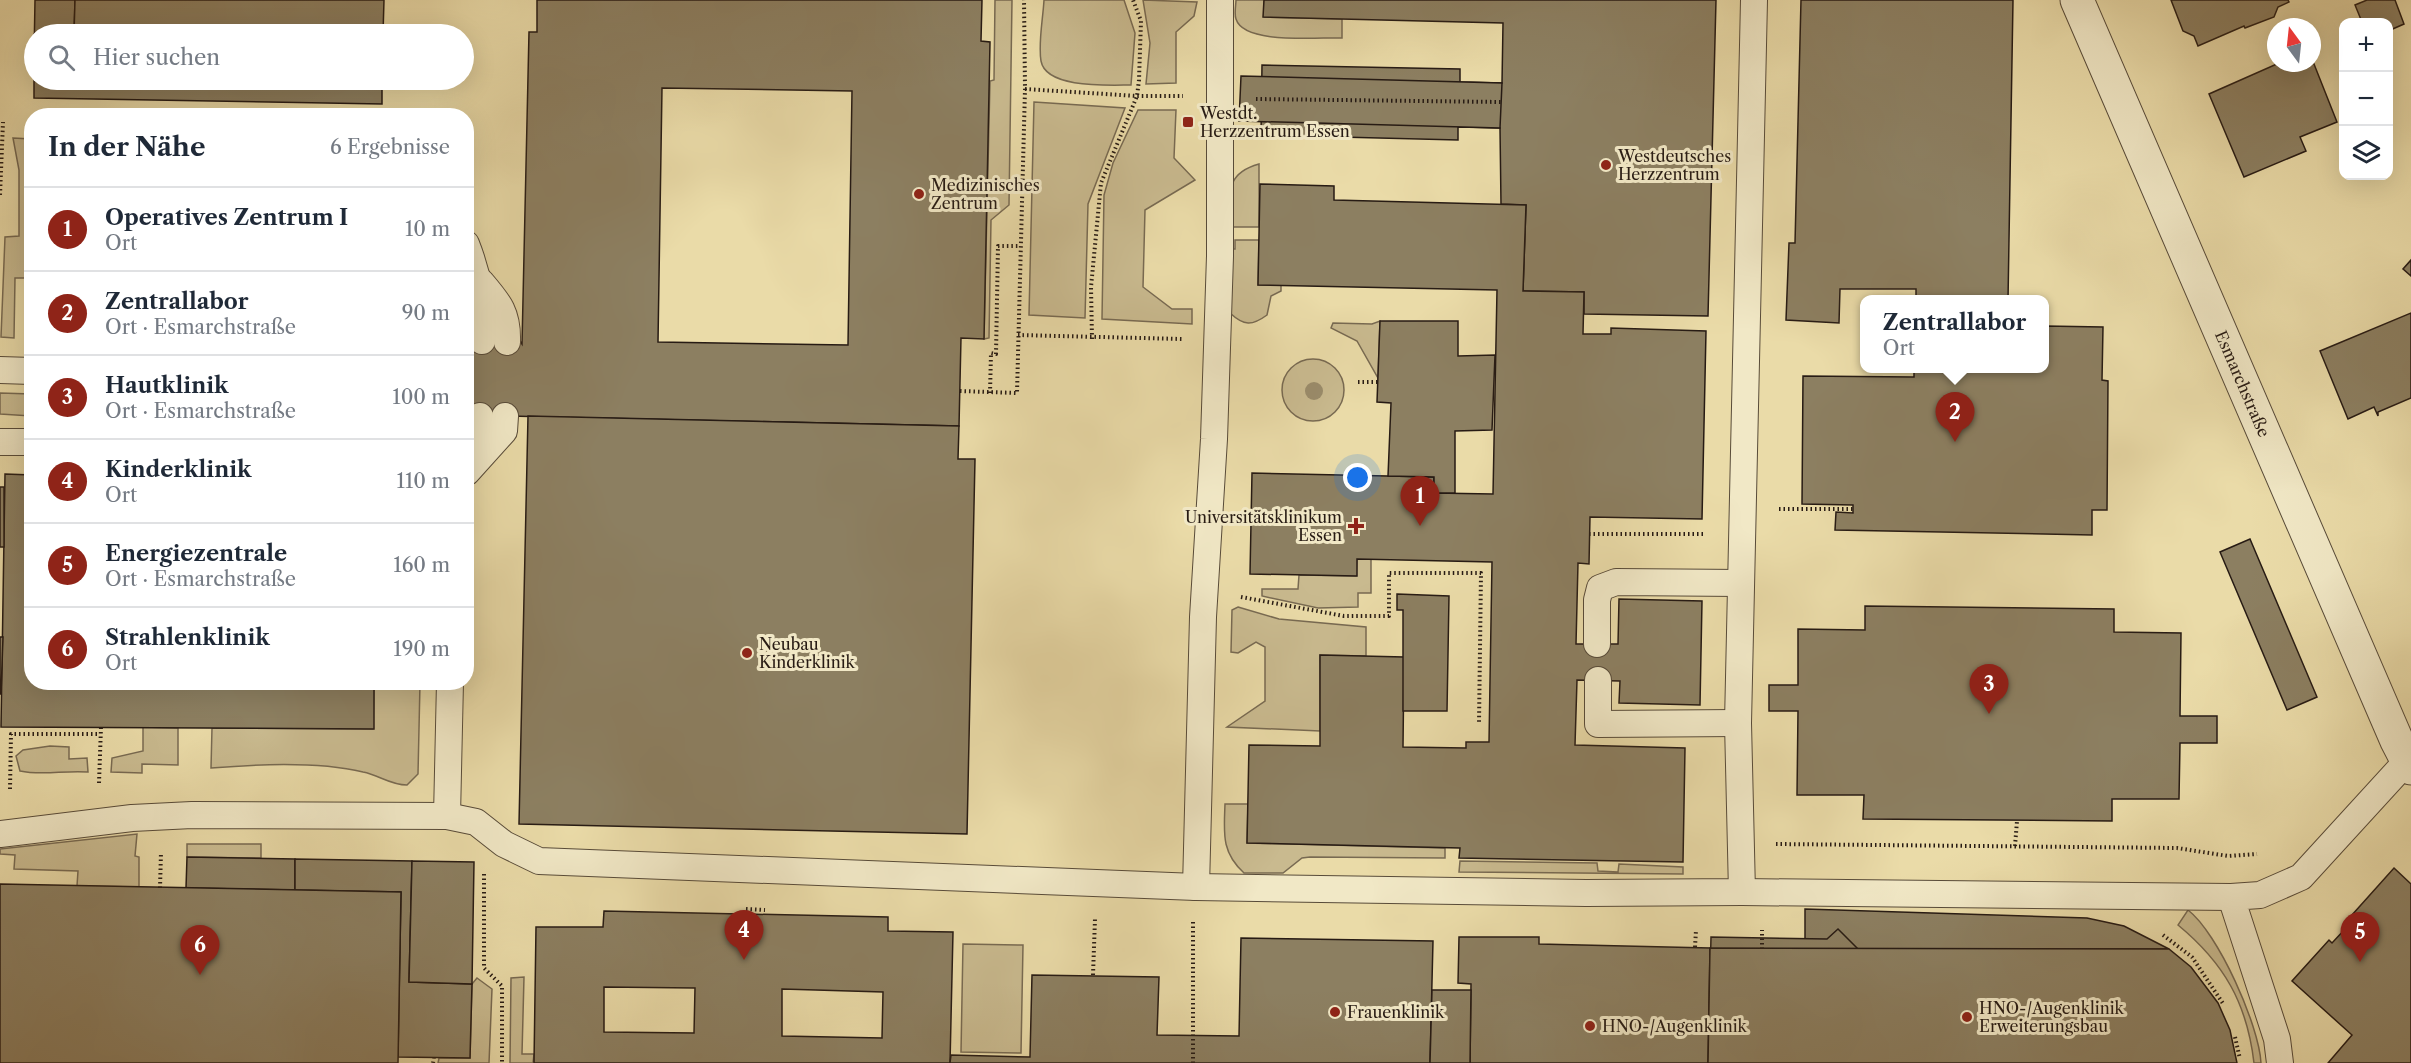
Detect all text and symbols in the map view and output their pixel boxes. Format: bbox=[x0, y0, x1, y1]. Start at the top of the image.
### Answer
north arrow bbox=[2267, 18, 2321, 72]
map controls bbox=[2339, 18, 2393, 180]
button: + bbox=[2339, 18, 2393, 72]
search box bbox=[24, 24, 474, 90]
icon: search bbox=[45, 41, 78, 74]
text: Hier suchen bbox=[93, 44, 220, 71]
button: − bbox=[2339, 72, 2393, 126]
place label: Westdt. Herzzentrum Essen bbox=[1199, 103, 1350, 141]
marker: Westdt. Herzzentrum Essen bbox=[1181, 115, 1195, 129]
button: layers bbox=[2339, 126, 2393, 180]
text: In der Nähe bbox=[48, 131, 205, 163]
text: 6 Ergebnisse bbox=[330, 135, 450, 159]
place label: Westdeutsches Herzzentrum bbox=[1617, 146, 1731, 184]
marker: Westdeutsches Herzzentrum bbox=[1599, 158, 1613, 172]
place label: Medizinisches Zentrum bbox=[931, 175, 1040, 213]
marker: Medizinisches Zentrum bbox=[912, 187, 926, 201]
text: Operatives Zentrum I bbox=[105, 204, 348, 231]
text: 1 bbox=[63, 217, 72, 241]
text: 10 m bbox=[405, 217, 450, 241]
text: Ort bbox=[105, 231, 137, 255]
text: Zentrallabor bbox=[105, 288, 249, 315]
popup bbox=[1860, 295, 2049, 373]
text: 2 bbox=[62, 301, 73, 325]
text: 90 m bbox=[402, 301, 450, 325]
text: Zentrallabor bbox=[1883, 309, 2026, 336]
text: Ort · Esmarchstraße bbox=[105, 315, 296, 339]
street label: Esmarchstraße bbox=[2211, 327, 2275, 440]
text: Ort bbox=[1883, 336, 1915, 360]
text: Hautklinik bbox=[105, 372, 229, 399]
text: 3 bbox=[62, 385, 73, 409]
text: 100 m bbox=[392, 385, 450, 409]
pin: 2 bbox=[1936, 392, 1974, 442]
text: Ort · Esmarchstraße bbox=[105, 399, 296, 423]
text: Kinderklinik bbox=[105, 456, 252, 483]
your location bbox=[1343, 463, 1372, 492]
text: 4 bbox=[62, 469, 73, 493]
text: 110 m bbox=[397, 469, 450, 493]
pin: 1 bbox=[1400, 476, 1440, 526]
text: Ort bbox=[105, 483, 137, 507]
place label: Universitätsklinikum Essen bbox=[1185, 507, 1342, 545]
marker: Universitätsklinikum Essen bbox=[1347, 517, 1365, 535]
text: Energiezentrale bbox=[105, 540, 287, 567]
text: 5 bbox=[62, 553, 73, 577]
text: 160 m bbox=[393, 553, 450, 577]
text: Ort · Esmarchstraße bbox=[105, 567, 296, 591]
text: Strahlenklinik bbox=[105, 624, 270, 651]
place label: Neubau Kinderklinik bbox=[759, 634, 856, 672]
text: 6 bbox=[62, 637, 73, 661]
text: 190 m bbox=[393, 637, 450, 661]
marker: Neubau Kinderklinik bbox=[740, 646, 754, 660]
text: Ort bbox=[105, 651, 137, 675]
pin: 3 bbox=[1970, 664, 2008, 714]
pin: 4 bbox=[724, 910, 764, 960]
pin: 5 bbox=[2340, 912, 2380, 962]
pin: 6 bbox=[180, 926, 220, 975]
place label: HNO-/Augenklinik Erweiterungsbau bbox=[1979, 998, 2125, 1036]
place label: Frauenklinik bbox=[1347, 1002, 1445, 1022]
marker: Frauenklinik bbox=[1328, 1005, 1342, 1019]
marker: HNO-/Augenklinik Erweiterungsbau bbox=[1960, 1010, 1974, 1024]
place label: HNO-/Augenklinik bbox=[1602, 1016, 1748, 1036]
marker: HNO-/Augenklinik bbox=[1583, 1019, 1597, 1033]

